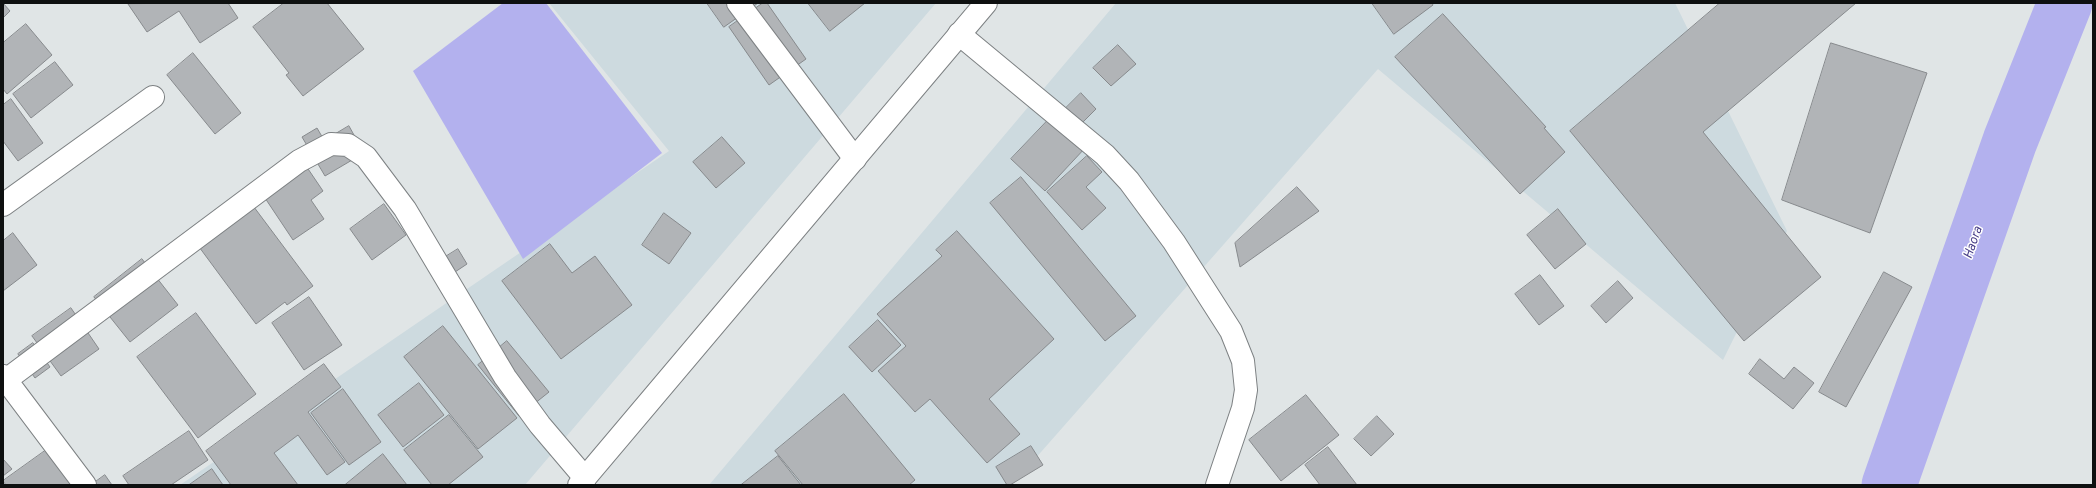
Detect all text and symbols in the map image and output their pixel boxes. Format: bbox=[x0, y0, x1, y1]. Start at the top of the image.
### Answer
water label: Haora bbox=[1961, 225, 1987, 261]

